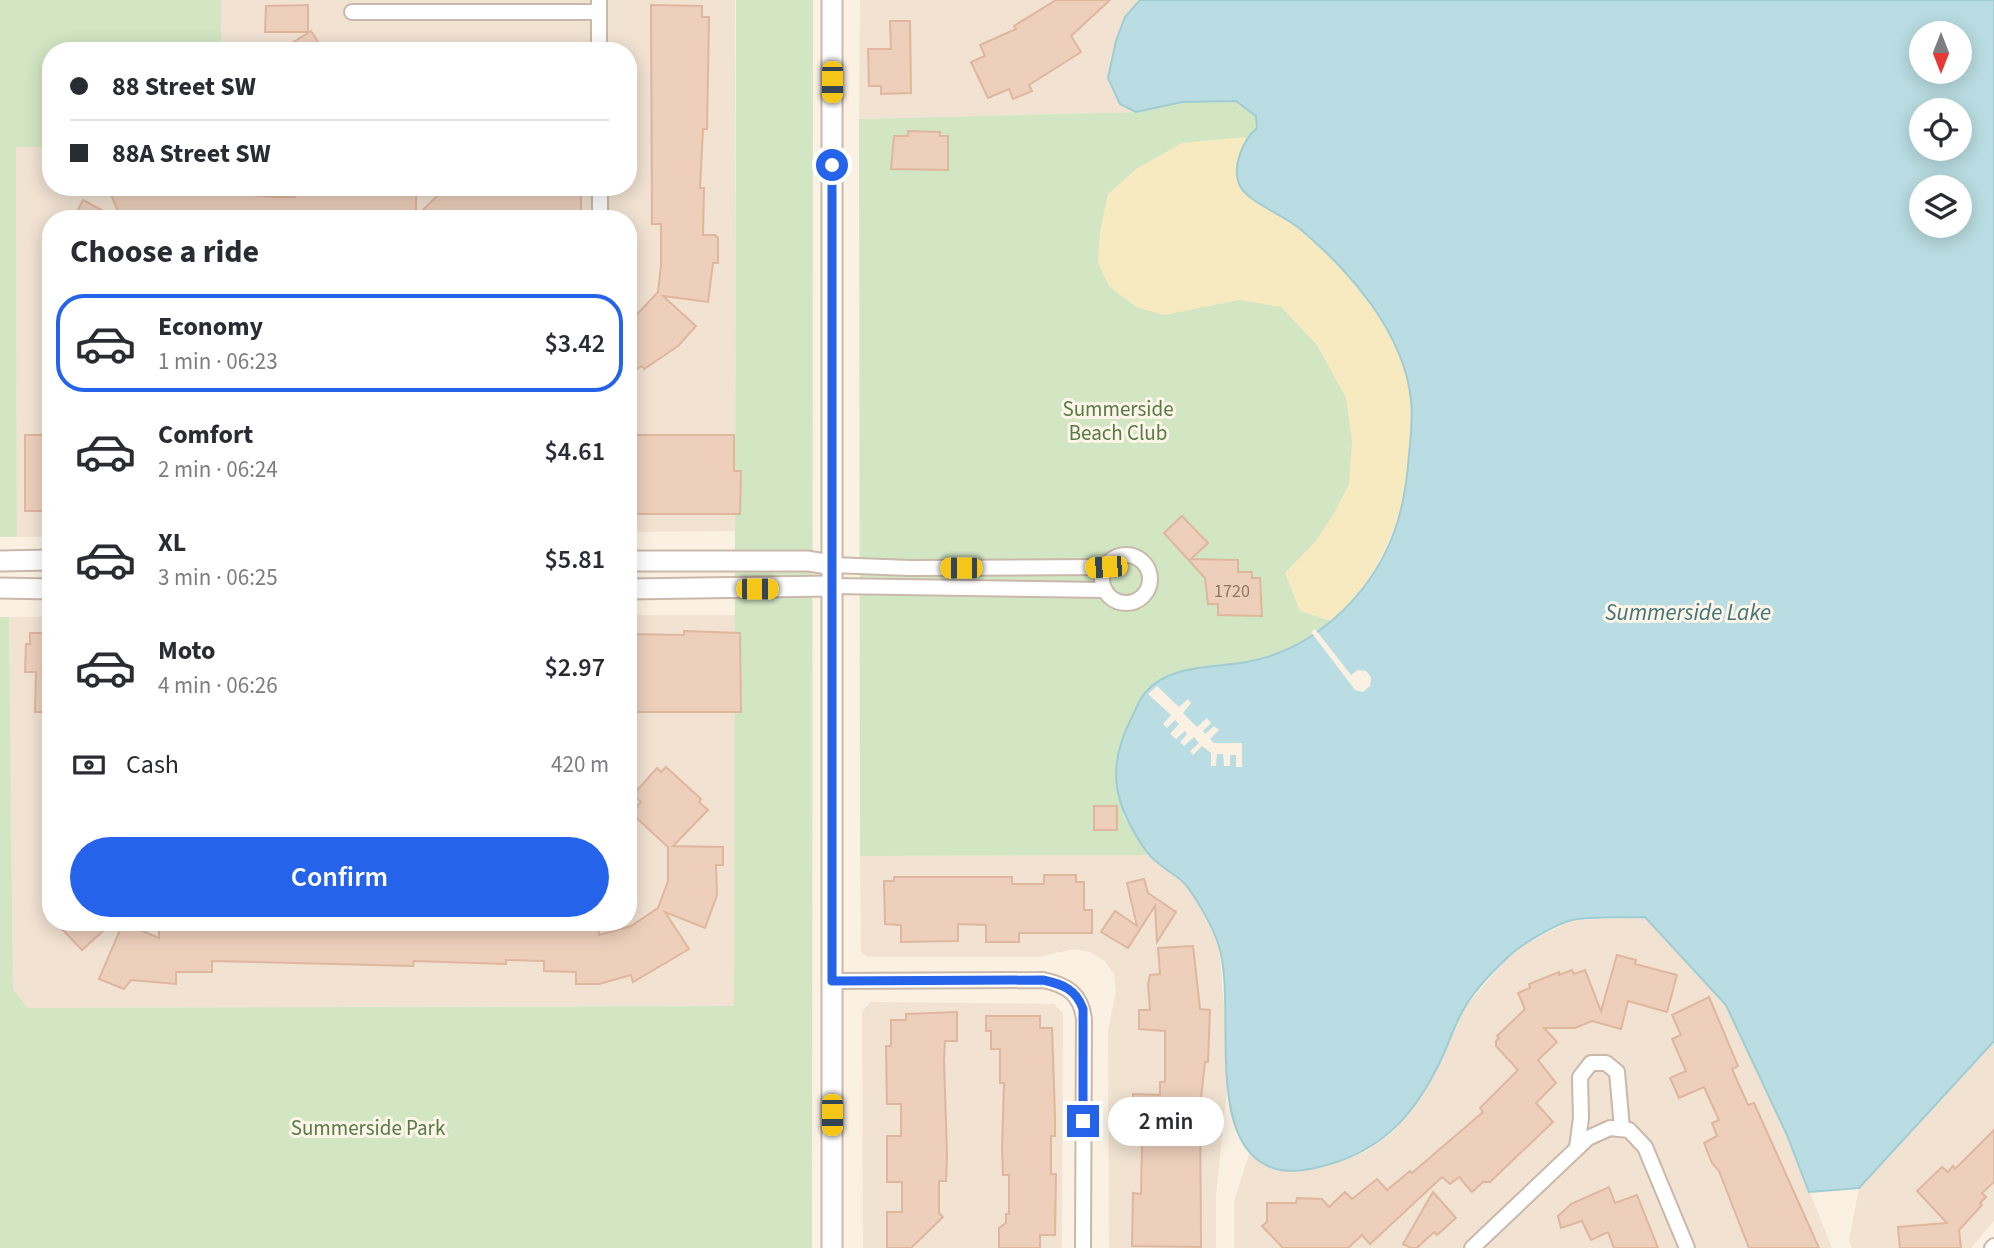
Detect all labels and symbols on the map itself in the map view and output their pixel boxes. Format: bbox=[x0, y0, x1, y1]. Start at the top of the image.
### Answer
north arrow bbox=[1909, 21, 1972, 84]
car bbox=[822, 61, 843, 103]
route start bbox=[816, 149, 848, 181]
park label: Summerside Beach Club bbox=[1062, 394, 1174, 448]
car bbox=[1085, 555, 1128, 579]
car bbox=[941, 558, 983, 579]
car bbox=[737, 579, 779, 600]
house number: 1720 bbox=[1214, 579, 1250, 604]
water label: Summerside Lake bbox=[1605, 596, 1771, 629]
car bbox=[822, 1094, 843, 1136]
callout: 2 min bbox=[1108, 1096, 1223, 1146]
route end bbox=[1067, 1105, 1099, 1137]
park label: Summerside Park bbox=[291, 1113, 446, 1143]

